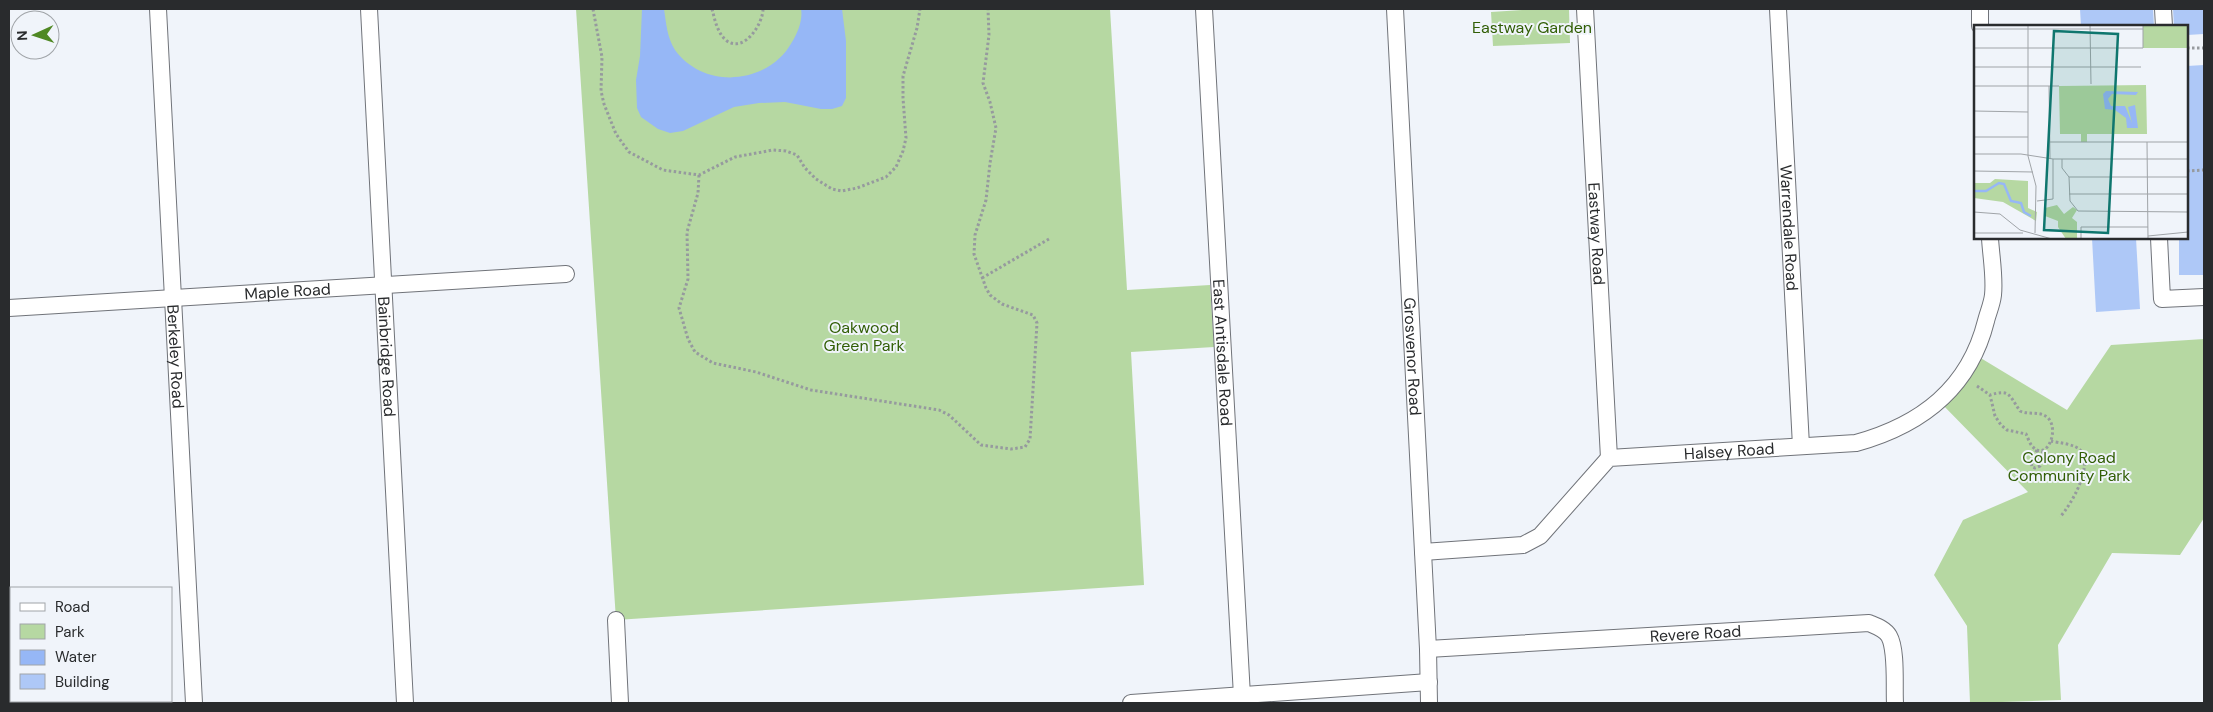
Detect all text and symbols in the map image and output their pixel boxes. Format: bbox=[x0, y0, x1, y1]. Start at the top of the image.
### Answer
north arrow bbox=[10, 10, 60, 60]
park label: Eastway Garden bbox=[1472, 17, 1592, 38]
inset map bbox=[1974, 25, 2188, 239]
text: N bbox=[13, 30, 31, 41]
street label: Warrendale Road bbox=[1775, 164, 1803, 291]
street label: Eastway Road bbox=[1583, 182, 1610, 285]
street label: Maple Road bbox=[244, 278, 331, 305]
street label: East Antisdale Road bbox=[1208, 279, 1237, 426]
street label: Bainbridge Road bbox=[373, 296, 400, 417]
street label: Grosvenor Road bbox=[1399, 297, 1426, 416]
street label: Berkeley Road bbox=[162, 304, 189, 409]
park label: Oakwood Green Park bbox=[824, 317, 904, 356]
street label: Halsey Road bbox=[1683, 438, 1775, 464]
park label: Colony Road Community Park bbox=[2008, 447, 2130, 486]
legend bbox=[10, 587, 172, 702]
text: Road bbox=[55, 597, 90, 617]
street label: Revere Road bbox=[1649, 621, 1742, 647]
text: Park bbox=[55, 622, 85, 642]
text: Water bbox=[55, 647, 97, 667]
text: Building bbox=[55, 672, 110, 692]

